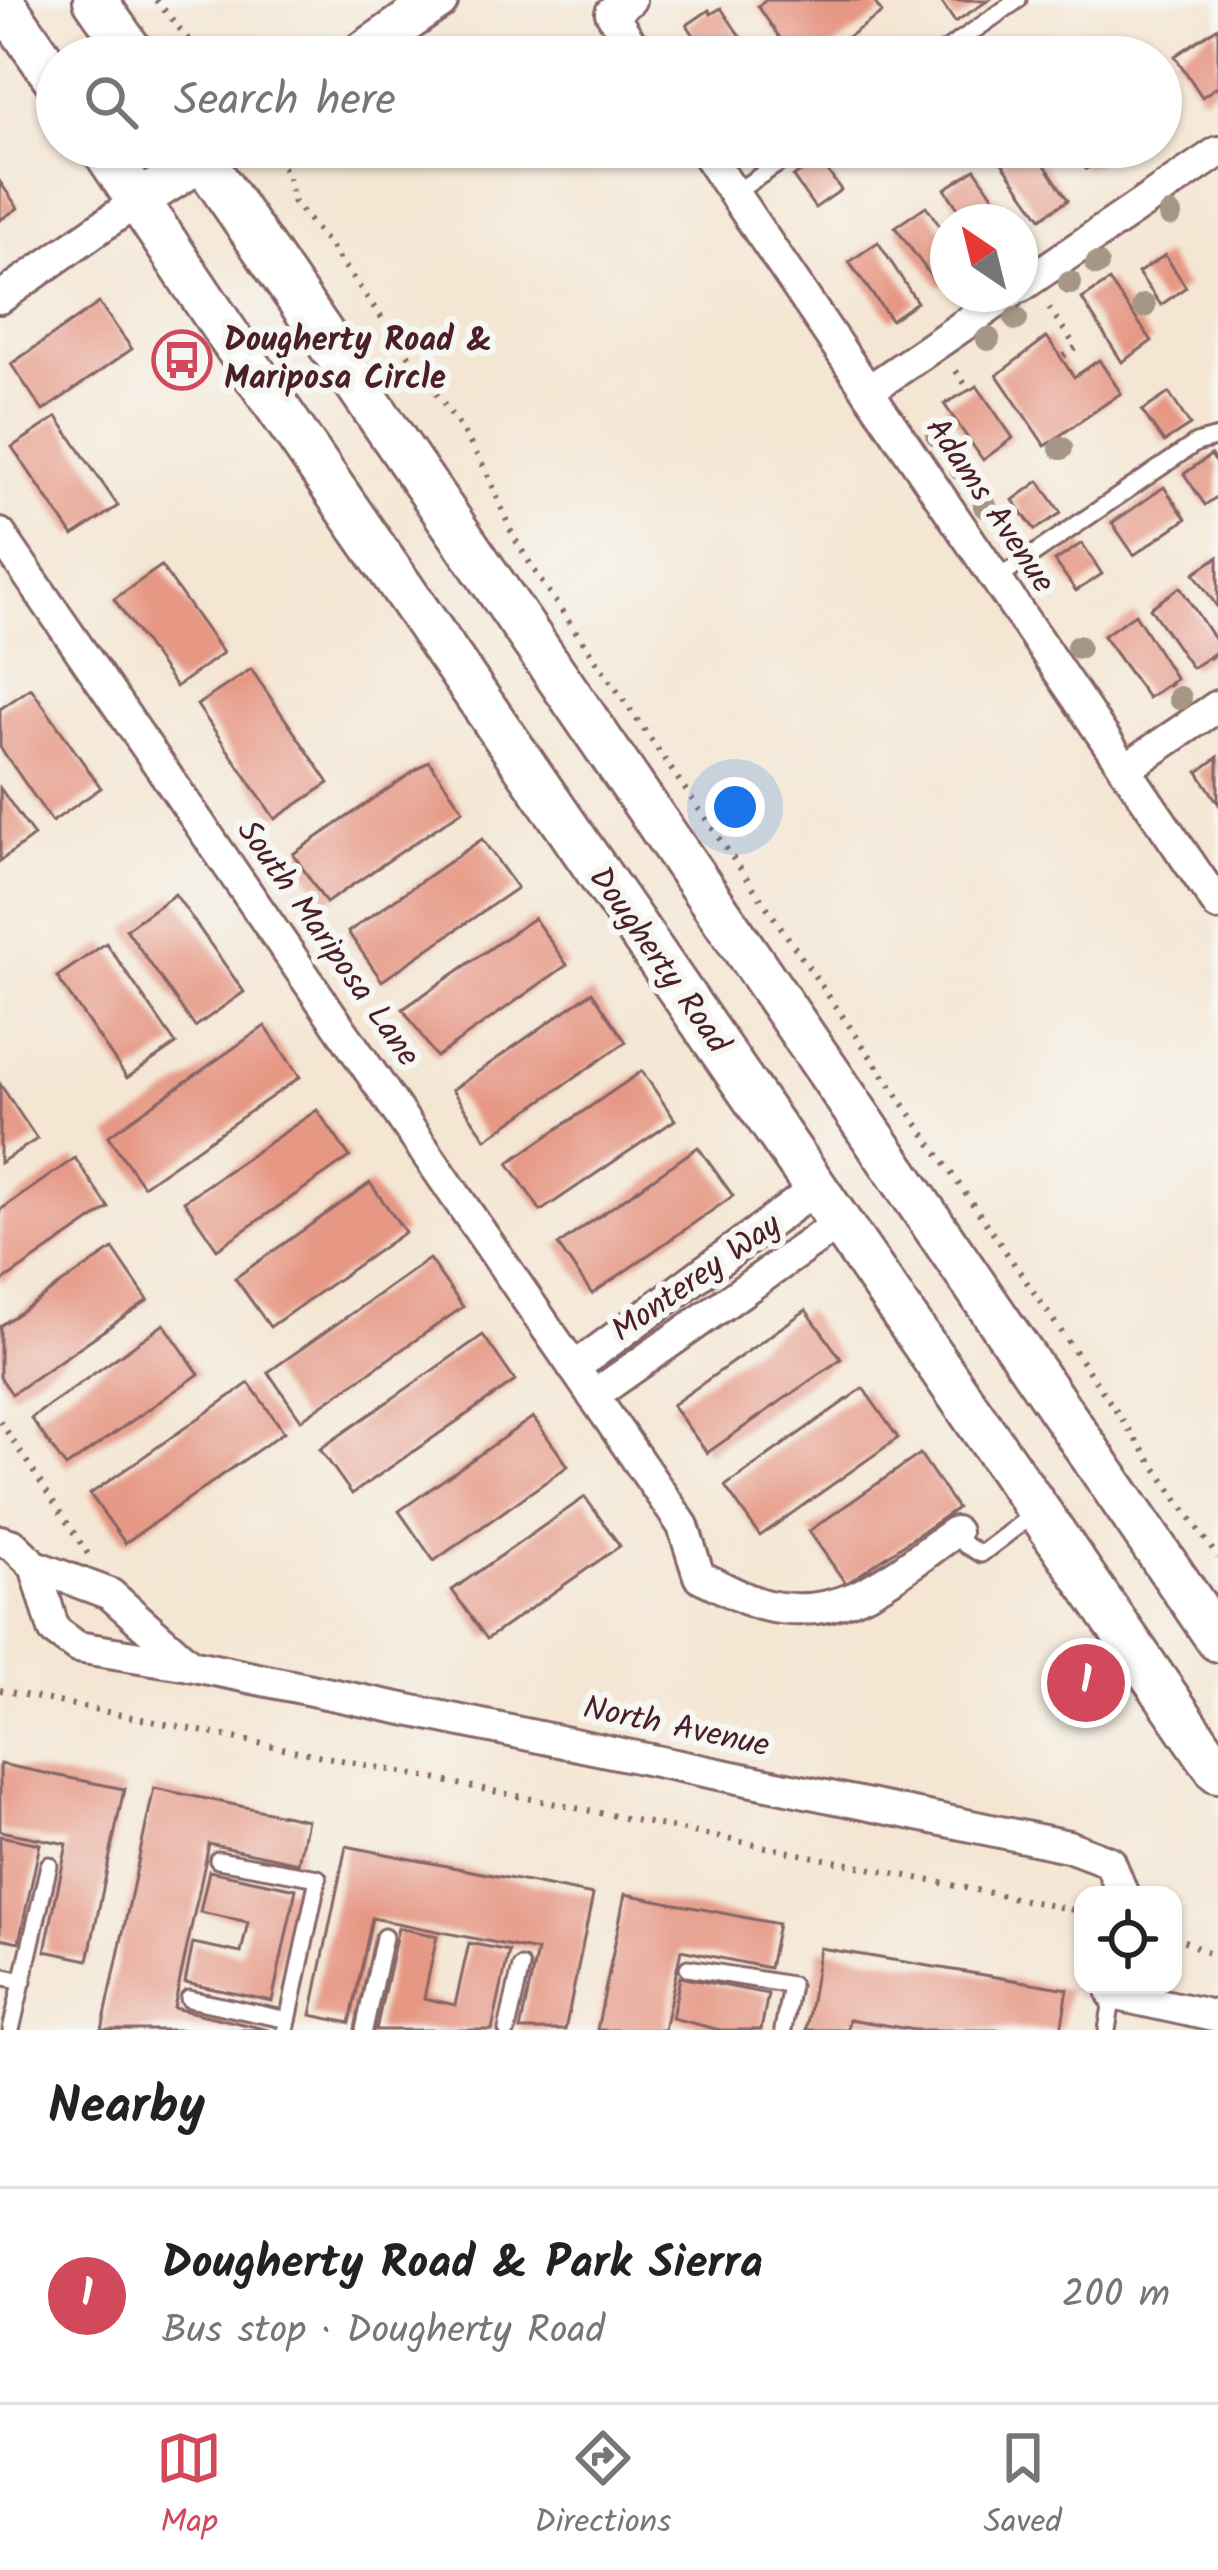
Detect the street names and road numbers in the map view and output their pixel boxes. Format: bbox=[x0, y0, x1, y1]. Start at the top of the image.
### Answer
street label: Adams Avenue bbox=[910, 407, 1068, 605]
street label: South Mariposa Lane bbox=[222, 809, 432, 1079]
street label: Dougherty Road bbox=[574, 856, 743, 1067]
street label: Monterey Way bbox=[601, 1200, 793, 1357]
street label: North Avenue bbox=[578, 1682, 774, 1774]

